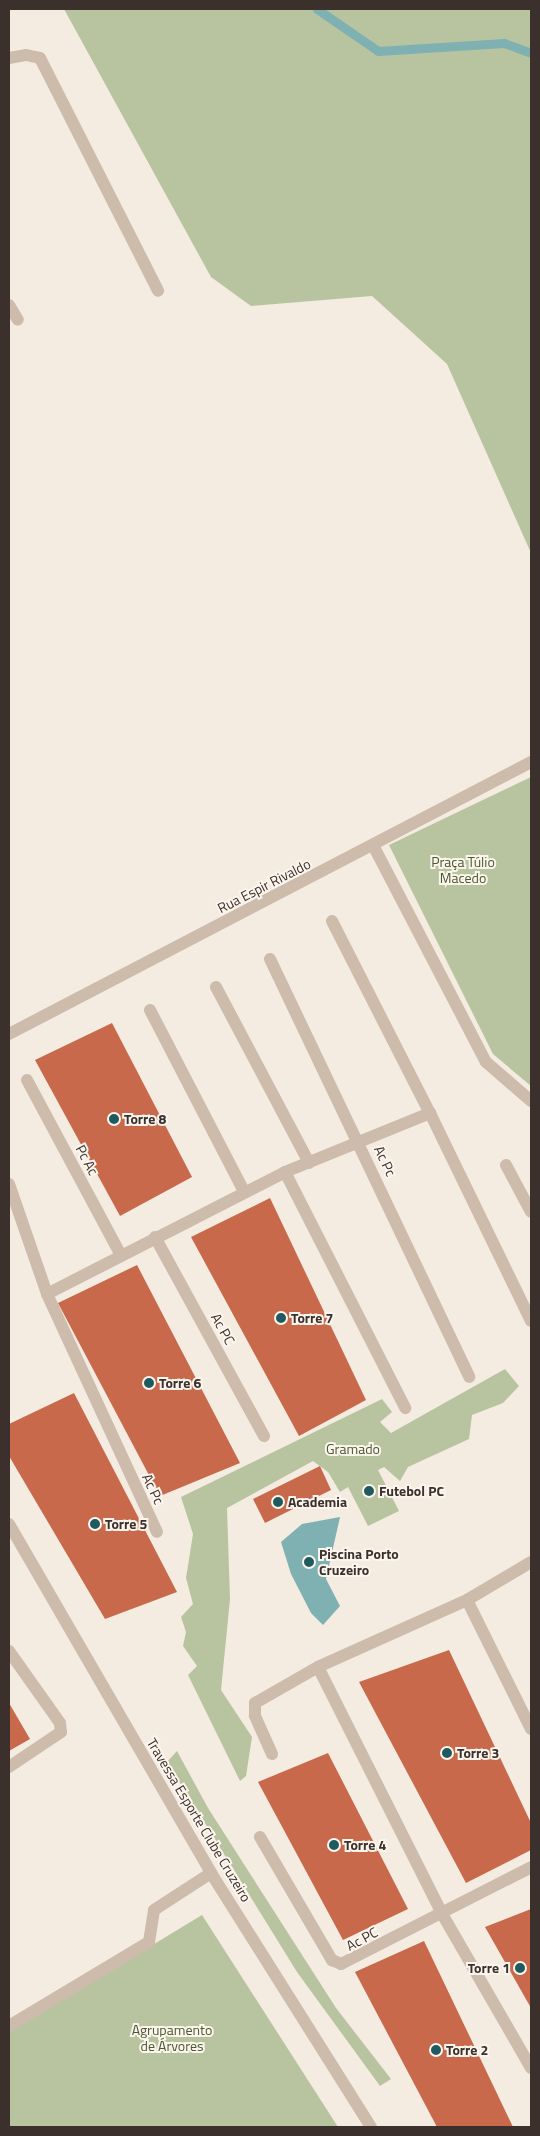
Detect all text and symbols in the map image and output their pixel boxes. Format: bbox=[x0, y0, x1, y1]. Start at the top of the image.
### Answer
park label: Praça Túlio Macedo bbox=[431, 854, 495, 886]
street label: Rua Espir Rivaldo bbox=[215, 855, 313, 917]
place label: Torre 8 bbox=[124, 1111, 166, 1127]
marker: Torre 8 bbox=[108, 1113, 120, 1125]
street label: Pc Ac bbox=[72, 1142, 102, 1178]
street label: Ac Pc bbox=[371, 1143, 399, 1179]
street label: Ac PC bbox=[208, 1310, 238, 1348]
place label: Torre 7 bbox=[291, 1310, 333, 1326]
marker: Torre 7 bbox=[275, 1312, 287, 1324]
place label: Torre 6 bbox=[159, 1375, 201, 1391]
marker: Torre 6 bbox=[143, 1377, 155, 1389]
park label: Gramado bbox=[326, 1441, 380, 1457]
street label: Ac Pc bbox=[139, 1471, 167, 1507]
place label: Futebol PC bbox=[379, 1483, 444, 1499]
marker: Futebol PC bbox=[363, 1485, 375, 1497]
place label: Academia bbox=[288, 1494, 347, 1510]
marker: Academia bbox=[272, 1496, 284, 1508]
place label: Torre 5 bbox=[105, 1516, 147, 1532]
marker: Torre 5 bbox=[89, 1518, 101, 1530]
place label: Piscina Porto Cruzeiro bbox=[319, 1546, 399, 1578]
marker: Piscina Porto Cruzeiro bbox=[303, 1556, 315, 1568]
street label: Travessa Esporte Clube Cruzeiro bbox=[143, 1735, 255, 1905]
place label: Torre 3 bbox=[457, 1745, 499, 1761]
marker: Torre 3 bbox=[441, 1747, 453, 1759]
place label: Torre 4 bbox=[344, 1837, 386, 1853]
marker: Torre 4 bbox=[328, 1839, 340, 1851]
street label: Ac PC bbox=[343, 1924, 381, 1954]
place label: Torre 1 bbox=[468, 1960, 510, 1976]
marker: Torre 1 bbox=[514, 1962, 526, 1974]
park label: Agrupamento de Árvores bbox=[132, 2022, 212, 2054]
place label: Torre 2 bbox=[446, 2042, 488, 2058]
marker: Torre 2 bbox=[430, 2044, 442, 2056]

